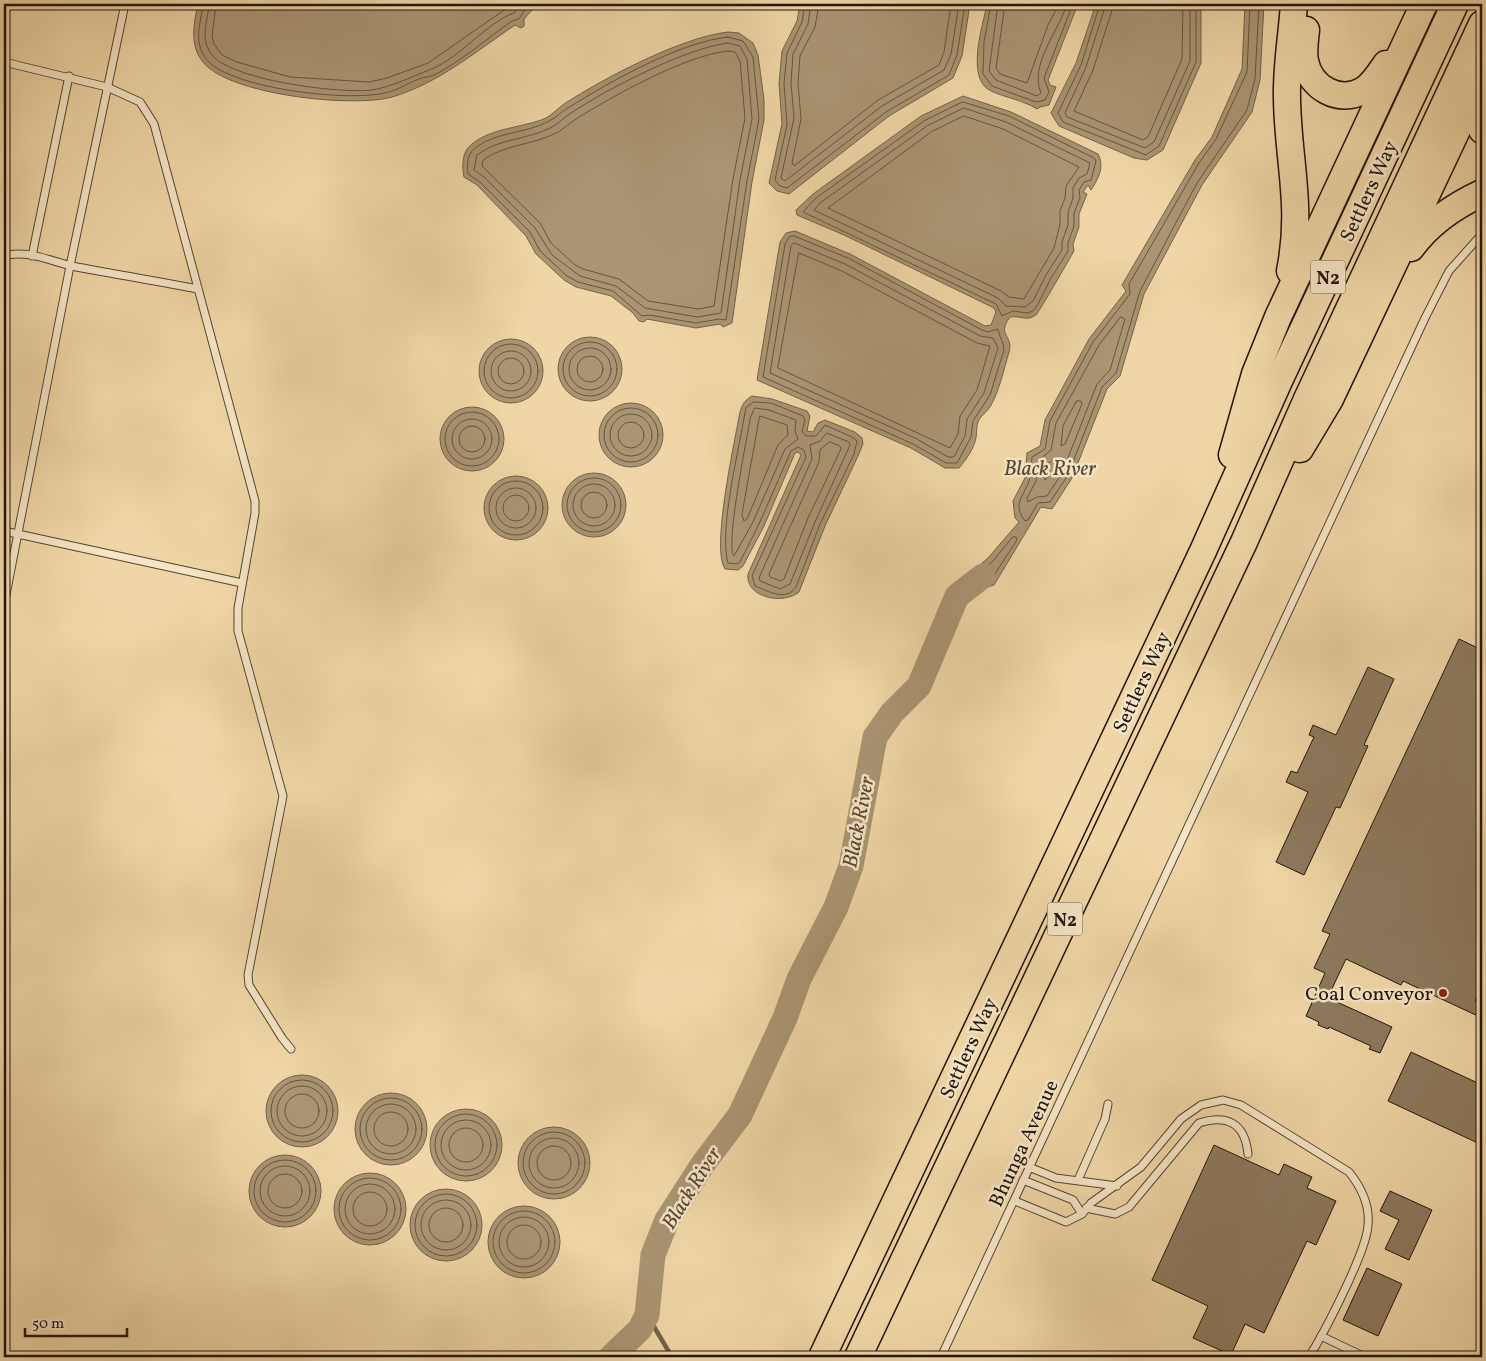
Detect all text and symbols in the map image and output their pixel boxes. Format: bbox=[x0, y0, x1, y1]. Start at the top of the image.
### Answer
street label: Settlers Way bbox=[1334, 136, 1406, 247]
road number: N2 bbox=[1310, 260, 1346, 294]
water label: Black River bbox=[1004, 455, 1096, 484]
street label: Settlers Way bbox=[1107, 627, 1179, 738]
water label: Black River bbox=[836, 774, 883, 870]
road number: N2 bbox=[1048, 902, 1082, 936]
place label: Coal Conveyor bbox=[1305, 981, 1433, 1009]
marker: Coal Conveyor bbox=[1437, 987, 1449, 999]
street label: Settlers Way bbox=[934, 993, 1006, 1104]
street label: Bhunga Avenue bbox=[983, 1076, 1066, 1212]
water label: Black River bbox=[656, 1142, 729, 1236]
scale bar bbox=[25, 1306, 128, 1338]
text: 50 m bbox=[32, 1314, 64, 1335]

